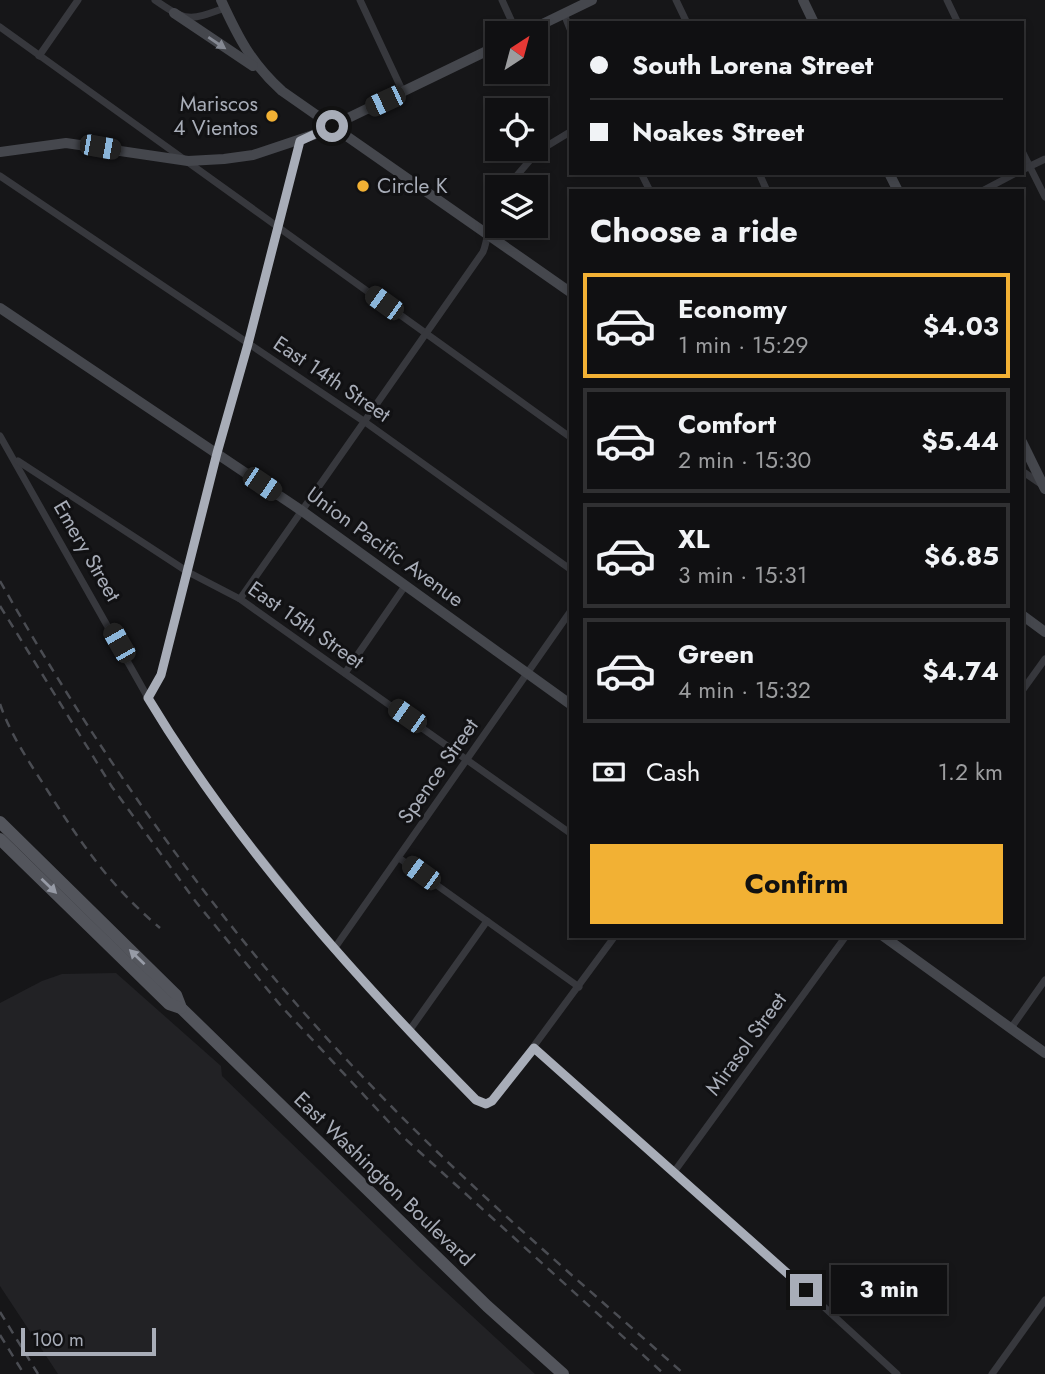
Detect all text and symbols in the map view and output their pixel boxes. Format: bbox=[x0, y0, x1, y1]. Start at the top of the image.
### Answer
north arrow bbox=[485, 21, 548, 84]
map controls bbox=[485, 21, 548, 238]
one-way arrow bbox=[208, 36, 226, 50]
text: South Lorena Street bbox=[632, 46, 873, 84]
car bbox=[362, 83, 409, 119]
place label: Mariscos 4 Vientos bbox=[173, 89, 258, 143]
button: locate bbox=[485, 98, 548, 161]
marker: Mariscos 4 Vientos bbox=[264, 108, 280, 124]
route start bbox=[316, 110, 348, 142]
text: Noakes Street bbox=[632, 113, 804, 151]
car bbox=[78, 133, 123, 161]
place label: Circle K bbox=[377, 171, 448, 201]
button: layers bbox=[485, 175, 548, 238]
marker: Circle K bbox=[355, 178, 371, 194]
text: Choose a ride bbox=[590, 208, 798, 254]
car bbox=[361, 282, 408, 324]
text: Economy bbox=[678, 290, 787, 328]
icon: car bbox=[594, 294, 657, 357]
text: $4.03 bbox=[923, 307, 999, 345]
text: 1 min · 15:29 bbox=[678, 328, 809, 362]
street label: East 14th Street bbox=[267, 329, 397, 429]
text: Comfort bbox=[678, 405, 776, 443]
icon: car bbox=[594, 409, 657, 472]
text: $5.44 bbox=[921, 422, 999, 460]
text: 2 min · 15:30 bbox=[678, 443, 811, 477]
car bbox=[239, 464, 286, 504]
street label: Union Pacific Avenue bbox=[300, 480, 470, 615]
street label: Emery Street bbox=[46, 495, 128, 607]
text: XL bbox=[678, 520, 710, 558]
icon: car bbox=[594, 524, 657, 587]
text: $6.85 bbox=[924, 537, 999, 575]
text: 3 min · 15:31 bbox=[678, 558, 807, 592]
street label: East 15th Street bbox=[242, 574, 370, 676]
car bbox=[100, 620, 139, 666]
text: Green bbox=[678, 635, 754, 673]
icon: car bbox=[594, 639, 657, 702]
text: $4.74 bbox=[922, 652, 999, 690]
text: 4 min · 15:32 bbox=[678, 673, 811, 707]
car bbox=[384, 695, 431, 737]
street label: Spence Street bbox=[391, 712, 485, 830]
icon: cash bbox=[590, 753, 628, 791]
text: Cash bbox=[646, 753, 700, 791]
text: 1.2 km bbox=[938, 755, 1003, 789]
button: Confirm bbox=[590, 844, 1003, 924]
car bbox=[398, 852, 445, 894]
one-way arrow bbox=[40, 878, 57, 894]
one-way arrow bbox=[129, 949, 146, 965]
street label: Mirasol Street bbox=[698, 986, 794, 1102]
street label: East Washington Boulevard bbox=[287, 1085, 481, 1273]
callout: 3 min bbox=[830, 1266, 946, 1314]
text: 3 min bbox=[859, 1272, 919, 1306]
route end bbox=[790, 1274, 822, 1306]
scale bar bbox=[21, 1325, 156, 1357]
text: 100 m bbox=[32, 1326, 84, 1353]

